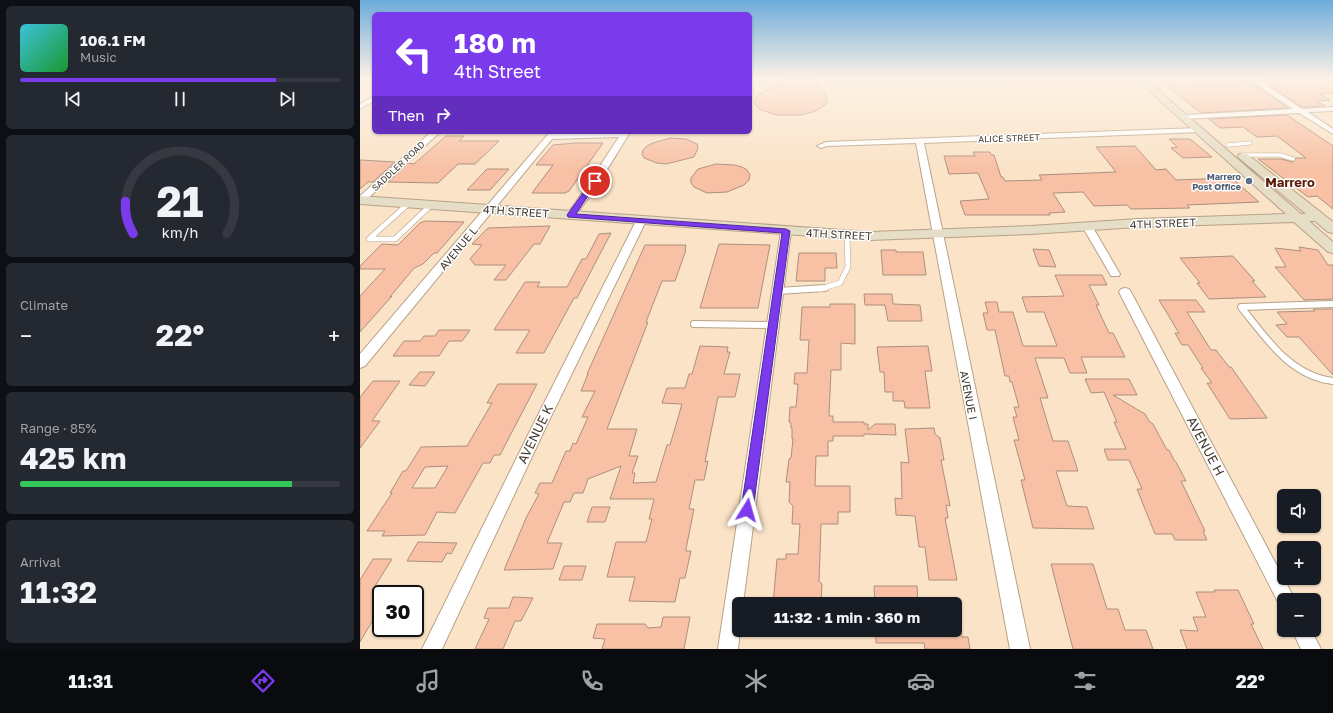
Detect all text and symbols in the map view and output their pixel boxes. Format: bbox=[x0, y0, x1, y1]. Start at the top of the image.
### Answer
text: 180 m bbox=[454, 26, 536, 59]
icon: left bbox=[388, 28, 440, 80]
text: 106.1 FM bbox=[80, 31, 146, 49]
text: Music bbox=[80, 49, 117, 65]
text: 4th Street bbox=[454, 60, 541, 82]
icon: previous bbox=[62, 88, 84, 110]
icon: pause bbox=[169, 88, 191, 110]
icon: next bbox=[276, 88, 298, 110]
icon: right bbox=[432, 104, 454, 126]
text: Then bbox=[388, 106, 424, 124]
street label: ALICE STREET bbox=[978, 131, 1041, 145]
street label: SADDLER ROAD bbox=[369, 139, 427, 193]
pin bbox=[578, 164, 612, 198]
icon: arrive bbox=[584, 170, 606, 192]
place label: Marrero Post Office bbox=[1192, 171, 1242, 192]
district label: Marrero bbox=[1265, 174, 1315, 190]
text: 21 bbox=[157, 176, 203, 226]
marker: Marrero Post Office bbox=[1244, 176, 1254, 186]
street label: 4TH STREET bbox=[483, 202, 550, 220]
street label: 4TH STREET bbox=[1130, 215, 1196, 231]
text: km/h bbox=[162, 223, 198, 240]
street label: AVENUE L bbox=[436, 223, 480, 272]
street label: 4TH STREET bbox=[806, 226, 873, 242]
text: Climate bbox=[20, 297, 68, 313]
text: 22° bbox=[156, 317, 204, 353]
text: − bbox=[20, 322, 32, 349]
text: + bbox=[328, 322, 340, 349]
street label: AVENUE I bbox=[958, 369, 980, 421]
street label: AVENUE K bbox=[514, 402, 556, 466]
street label: AVENUE H bbox=[1184, 414, 1228, 478]
text: Range · 85% bbox=[20, 420, 96, 436]
text: 425 km bbox=[20, 440, 127, 476]
position arrow bbox=[726, 489, 768, 531]
map controls bbox=[1277, 489, 1321, 637]
button: sound bbox=[1277, 489, 1321, 533]
button: + bbox=[1277, 541, 1321, 585]
text: Arrival bbox=[20, 554, 61, 570]
text: 11:32 bbox=[20, 574, 97, 610]
speed limit sign: 30 bbox=[372, 585, 424, 637]
button: − bbox=[1277, 593, 1321, 637]
text: 11:32 · 1 min · 360 m bbox=[774, 608, 920, 626]
icon: directions bbox=[249, 667, 277, 695]
icon: music bbox=[414, 667, 442, 695]
icon: phone bbox=[578, 667, 606, 695]
icon: climate bbox=[742, 667, 770, 695]
icon: car bbox=[907, 667, 935, 695]
icon: filters bbox=[1071, 667, 1099, 695]
text: 11:31 bbox=[68, 670, 113, 692]
text: 22° bbox=[1236, 670, 1265, 692]

